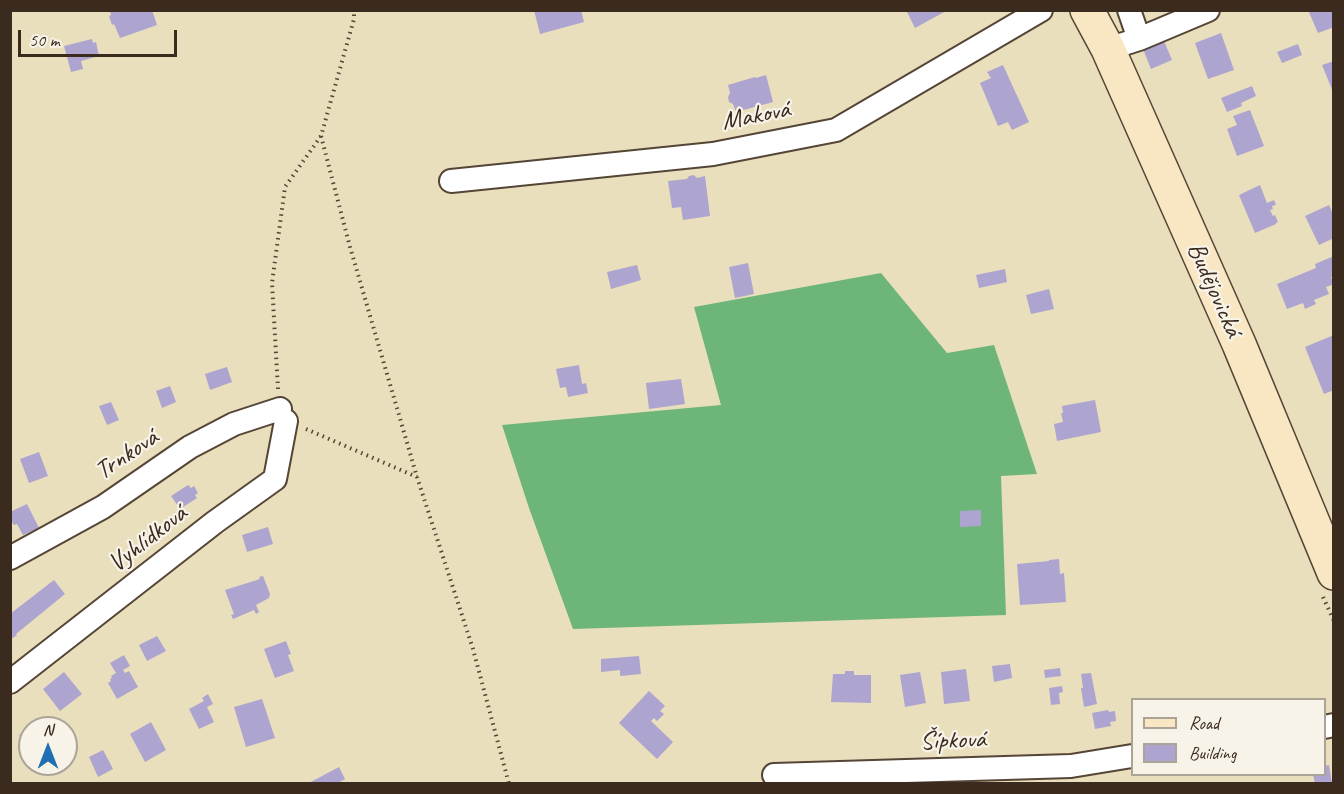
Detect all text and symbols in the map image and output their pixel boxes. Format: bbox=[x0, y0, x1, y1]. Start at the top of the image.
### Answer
scale bar bbox=[21, 18, 180, 56]
text: 50 m bbox=[29, 29, 60, 51]
street label: Maková bbox=[719, 94, 793, 138]
street label: Budějovická bbox=[1179, 238, 1249, 342]
street label: Trnková bbox=[89, 423, 165, 487]
street label: Vyhlídková bbox=[102, 499, 194, 579]
legend bbox=[1131, 698, 1326, 776]
text: Road bbox=[1189, 712, 1219, 734]
north arrow bbox=[18, 716, 78, 776]
text: N bbox=[43, 720, 53, 740]
street label: Šípková bbox=[919, 724, 987, 758]
text: Building bbox=[1189, 742, 1236, 764]

